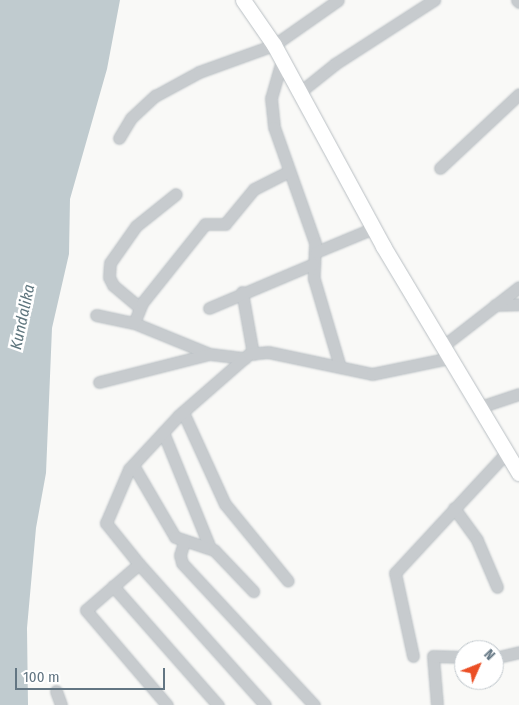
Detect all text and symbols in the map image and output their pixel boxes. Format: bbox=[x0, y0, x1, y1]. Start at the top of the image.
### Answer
water label: Kundalika bbox=[7, 283, 39, 351]
north arrow bbox=[454, 640, 504, 690]
text: N bbox=[480, 646, 498, 664]
scale bar bbox=[18, 658, 168, 690]
text: 100 m bbox=[23, 668, 60, 686]

